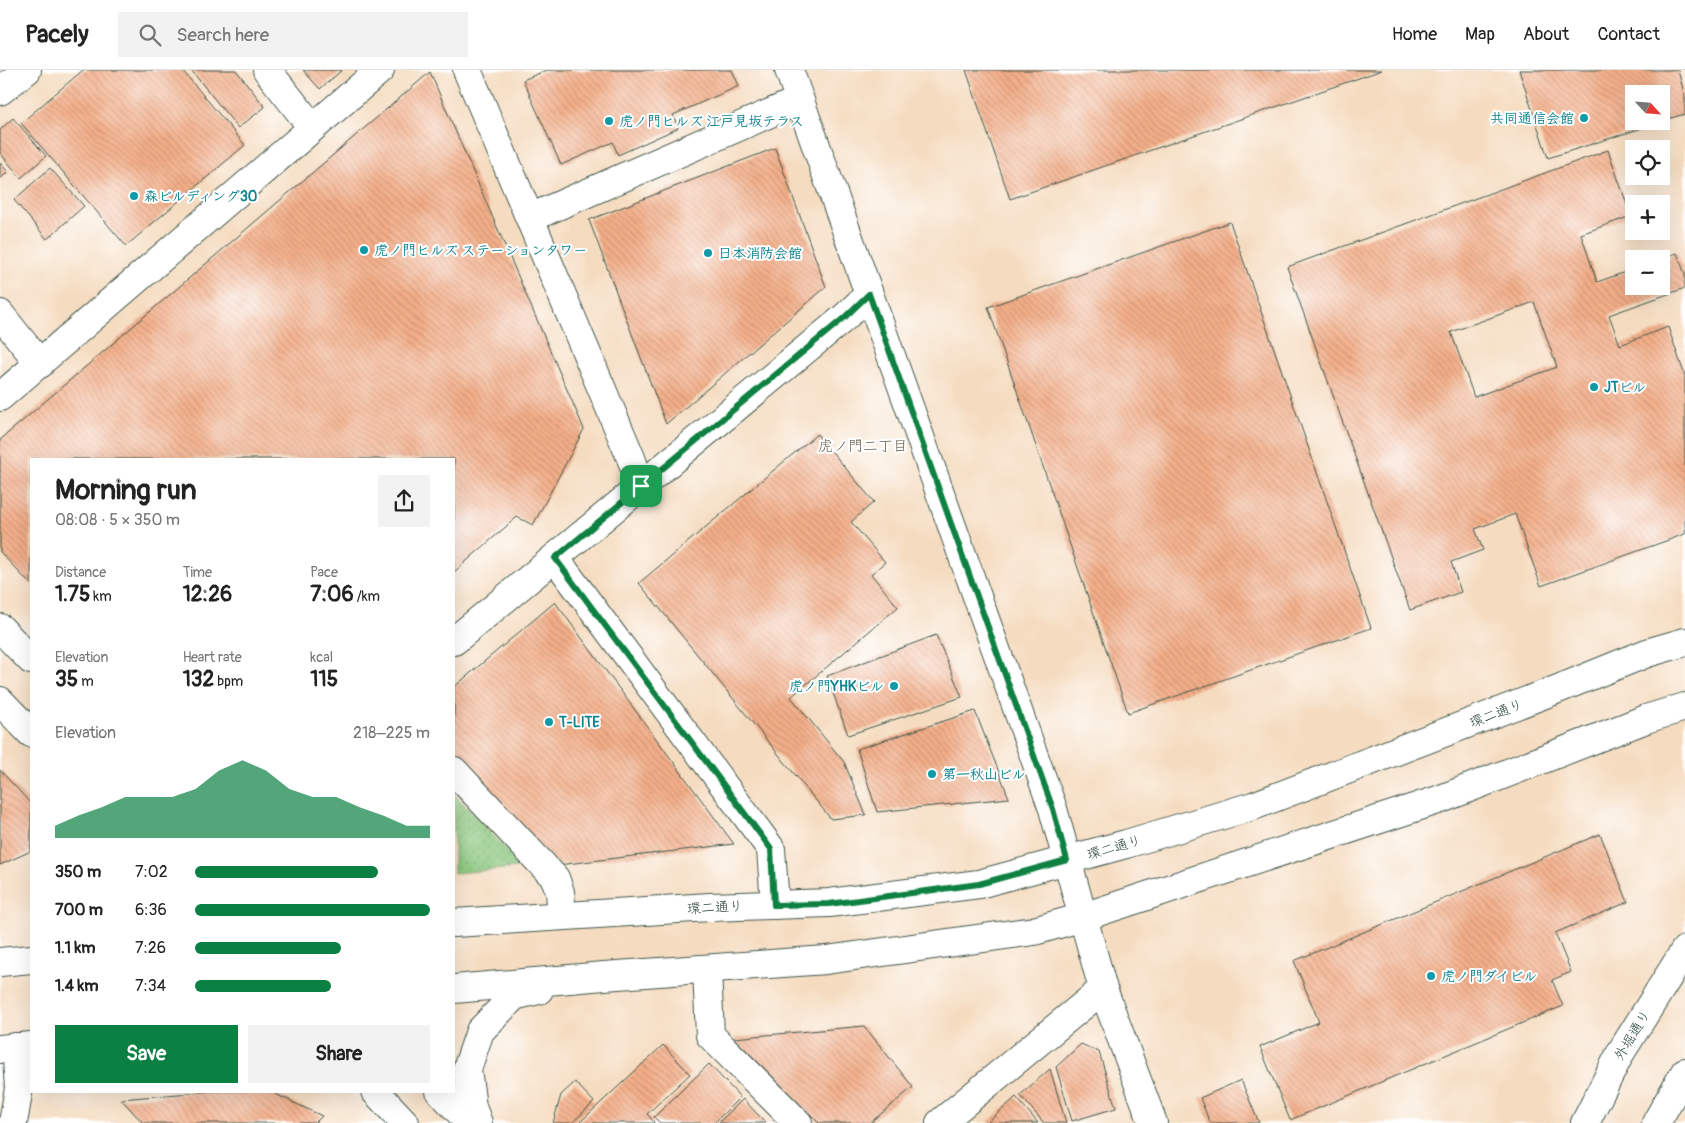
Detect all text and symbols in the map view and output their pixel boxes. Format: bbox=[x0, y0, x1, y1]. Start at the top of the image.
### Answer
search box bbox=[118, 12, 468, 57]
text: Pacely bbox=[25, 20, 88, 49]
icon: search bbox=[136, 21, 164, 49]
text: Search here bbox=[176, 23, 269, 47]
text: Home bbox=[1392, 23, 1437, 46]
text: Map bbox=[1465, 23, 1495, 46]
text: About bbox=[1523, 23, 1569, 46]
text: Contact bbox=[1597, 23, 1660, 46]
north arrow bbox=[1625, 85, 1670, 130]
map controls bbox=[1625, 85, 1670, 295]
place label: 共同通信会館 bbox=[1490, 110, 1574, 127]
marker: 共同通信会館 bbox=[1578, 112, 1590, 124]
place label: 虎ノ門ヒルズ 江戸見坂テラス bbox=[619, 113, 804, 130]
marker: 虎ノ門ヒルズ 江戸見坂テラス bbox=[603, 115, 615, 127]
button: locate bbox=[1625, 140, 1670, 185]
place label: 森ビルディング30 bbox=[144, 188, 258, 205]
marker: 森ビルディング30 bbox=[128, 190, 140, 202]
button: + bbox=[1625, 195, 1670, 240]
place label: 虎ノ門ヒルズ ステーションタワー bbox=[374, 242, 587, 259]
marker: 虎ノ門ヒルズ ステーションタワー bbox=[358, 244, 370, 256]
place label: 日本消防会館 bbox=[718, 245, 802, 262]
marker: 日本消防会館 bbox=[702, 247, 714, 259]
button: − bbox=[1625, 250, 1670, 295]
place label: JTビル bbox=[1604, 379, 1646, 396]
marker: JTビル bbox=[1588, 381, 1600, 393]
district label: 虎ノ門二丁目 bbox=[818, 437, 908, 456]
pin bbox=[620, 465, 662, 507]
icon: arrive bbox=[627, 472, 655, 500]
text: Morning run bbox=[55, 473, 197, 508]
button: share bbox=[378, 475, 430, 527]
text: 08:08 · 5 × 350 m bbox=[55, 510, 180, 530]
text: Distance bbox=[55, 564, 106, 581]
text: Time bbox=[183, 564, 212, 581]
text: Pace bbox=[310, 564, 338, 581]
text: 1.75 bbox=[55, 581, 90, 608]
text: 12:26 bbox=[183, 581, 232, 608]
text: 7:06 bbox=[310, 581, 354, 608]
text: km bbox=[90, 588, 112, 605]
text: /km bbox=[354, 588, 380, 605]
text: Elevation bbox=[55, 649, 108, 666]
text: Heart rate bbox=[183, 649, 242, 666]
text: kcal bbox=[310, 649, 333, 666]
text: 35 bbox=[55, 666, 78, 693]
text: 132 bbox=[183, 666, 214, 693]
text: 115 bbox=[310, 666, 338, 693]
text: m bbox=[78, 673, 94, 690]
text: bpm bbox=[214, 673, 243, 690]
place label: 虎ノ門YHKビル bbox=[789, 678, 884, 695]
marker: 虎ノ門YHKビル bbox=[888, 680, 900, 692]
street label: 環二通り bbox=[1467, 695, 1525, 731]
place label: T-LITE bbox=[558, 714, 600, 731]
marker: T-LITE bbox=[543, 716, 555, 728]
text: Elevation bbox=[55, 723, 116, 743]
text: 218–225 m bbox=[353, 723, 430, 743]
place label: 第一秋山ビル bbox=[942, 766, 1026, 783]
marker: 第一秋山ビル bbox=[926, 768, 938, 780]
street label: 環二通り bbox=[1085, 832, 1143, 863]
text: 350 m bbox=[55, 862, 101, 882]
text: 7:02 bbox=[135, 862, 168, 882]
street label: 環二通り bbox=[687, 898, 743, 917]
text: 700 m bbox=[55, 900, 103, 920]
text: 6:36 bbox=[135, 900, 167, 920]
text: 1.1 km bbox=[55, 938, 95, 958]
text: 7:26 bbox=[135, 938, 166, 958]
place label: 虎ノ門ダイビル bbox=[1441, 968, 1537, 985]
marker: 虎ノ門ダイビル bbox=[1425, 970, 1437, 982]
text: 1.4 km bbox=[55, 976, 98, 996]
text: 7:34 bbox=[135, 976, 166, 996]
street label: 外堀通り bbox=[1611, 1007, 1654, 1064]
button: Save bbox=[55, 1025, 238, 1083]
button: Share bbox=[248, 1025, 430, 1083]

